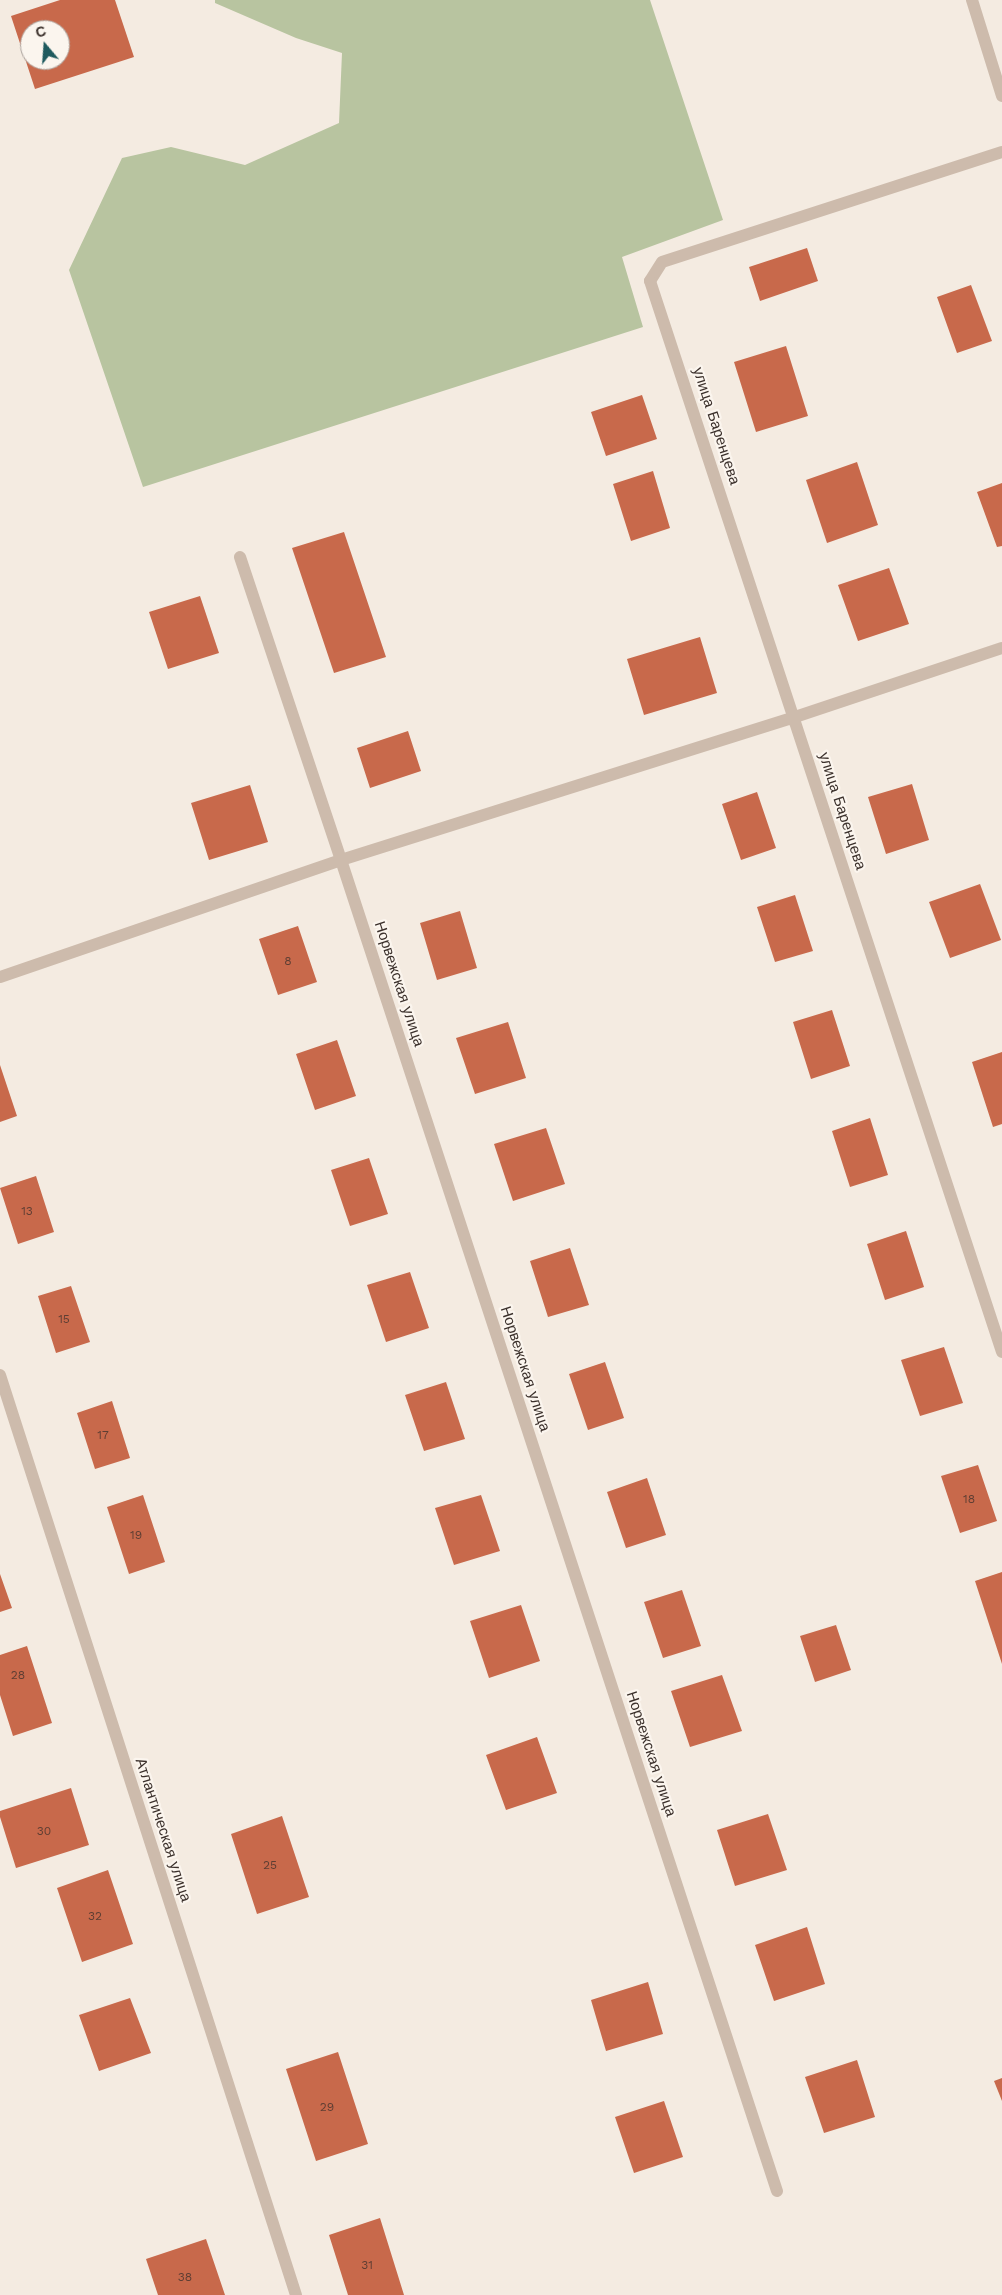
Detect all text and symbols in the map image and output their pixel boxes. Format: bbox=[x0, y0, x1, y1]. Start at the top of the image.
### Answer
north arrow bbox=[20, 20, 70, 70]
text: С bbox=[33, 23, 48, 41]
street label: улица Баренцева bbox=[689, 365, 743, 487]
street label: улица Баренцева bbox=[815, 750, 869, 872]
street label: Норвежская улица bbox=[370, 919, 428, 1049]
house number: 8 bbox=[284, 954, 292, 968]
house number: 13 bbox=[21, 1204, 33, 1218]
street label: Норвежская улица bbox=[496, 1304, 554, 1434]
house number: 15 bbox=[58, 1312, 70, 1326]
house number: 17 bbox=[97, 1428, 109, 1442]
house number: 18 bbox=[963, 1492, 975, 1506]
house number: 19 bbox=[130, 1528, 142, 1542]
house number: 28 bbox=[11, 1668, 25, 1682]
street label: Норвежская улица bbox=[622, 1689, 680, 1819]
street label: Атлантическая улица bbox=[131, 1756, 195, 1904]
house number: 30 bbox=[37, 1824, 51, 1838]
house number: 25 bbox=[263, 1858, 277, 1872]
house number: 32 bbox=[88, 1909, 102, 1923]
house number: 29 bbox=[320, 2100, 334, 2114]
house number: 31 bbox=[361, 2258, 373, 2272]
house number: 38 bbox=[178, 2270, 192, 2284]

